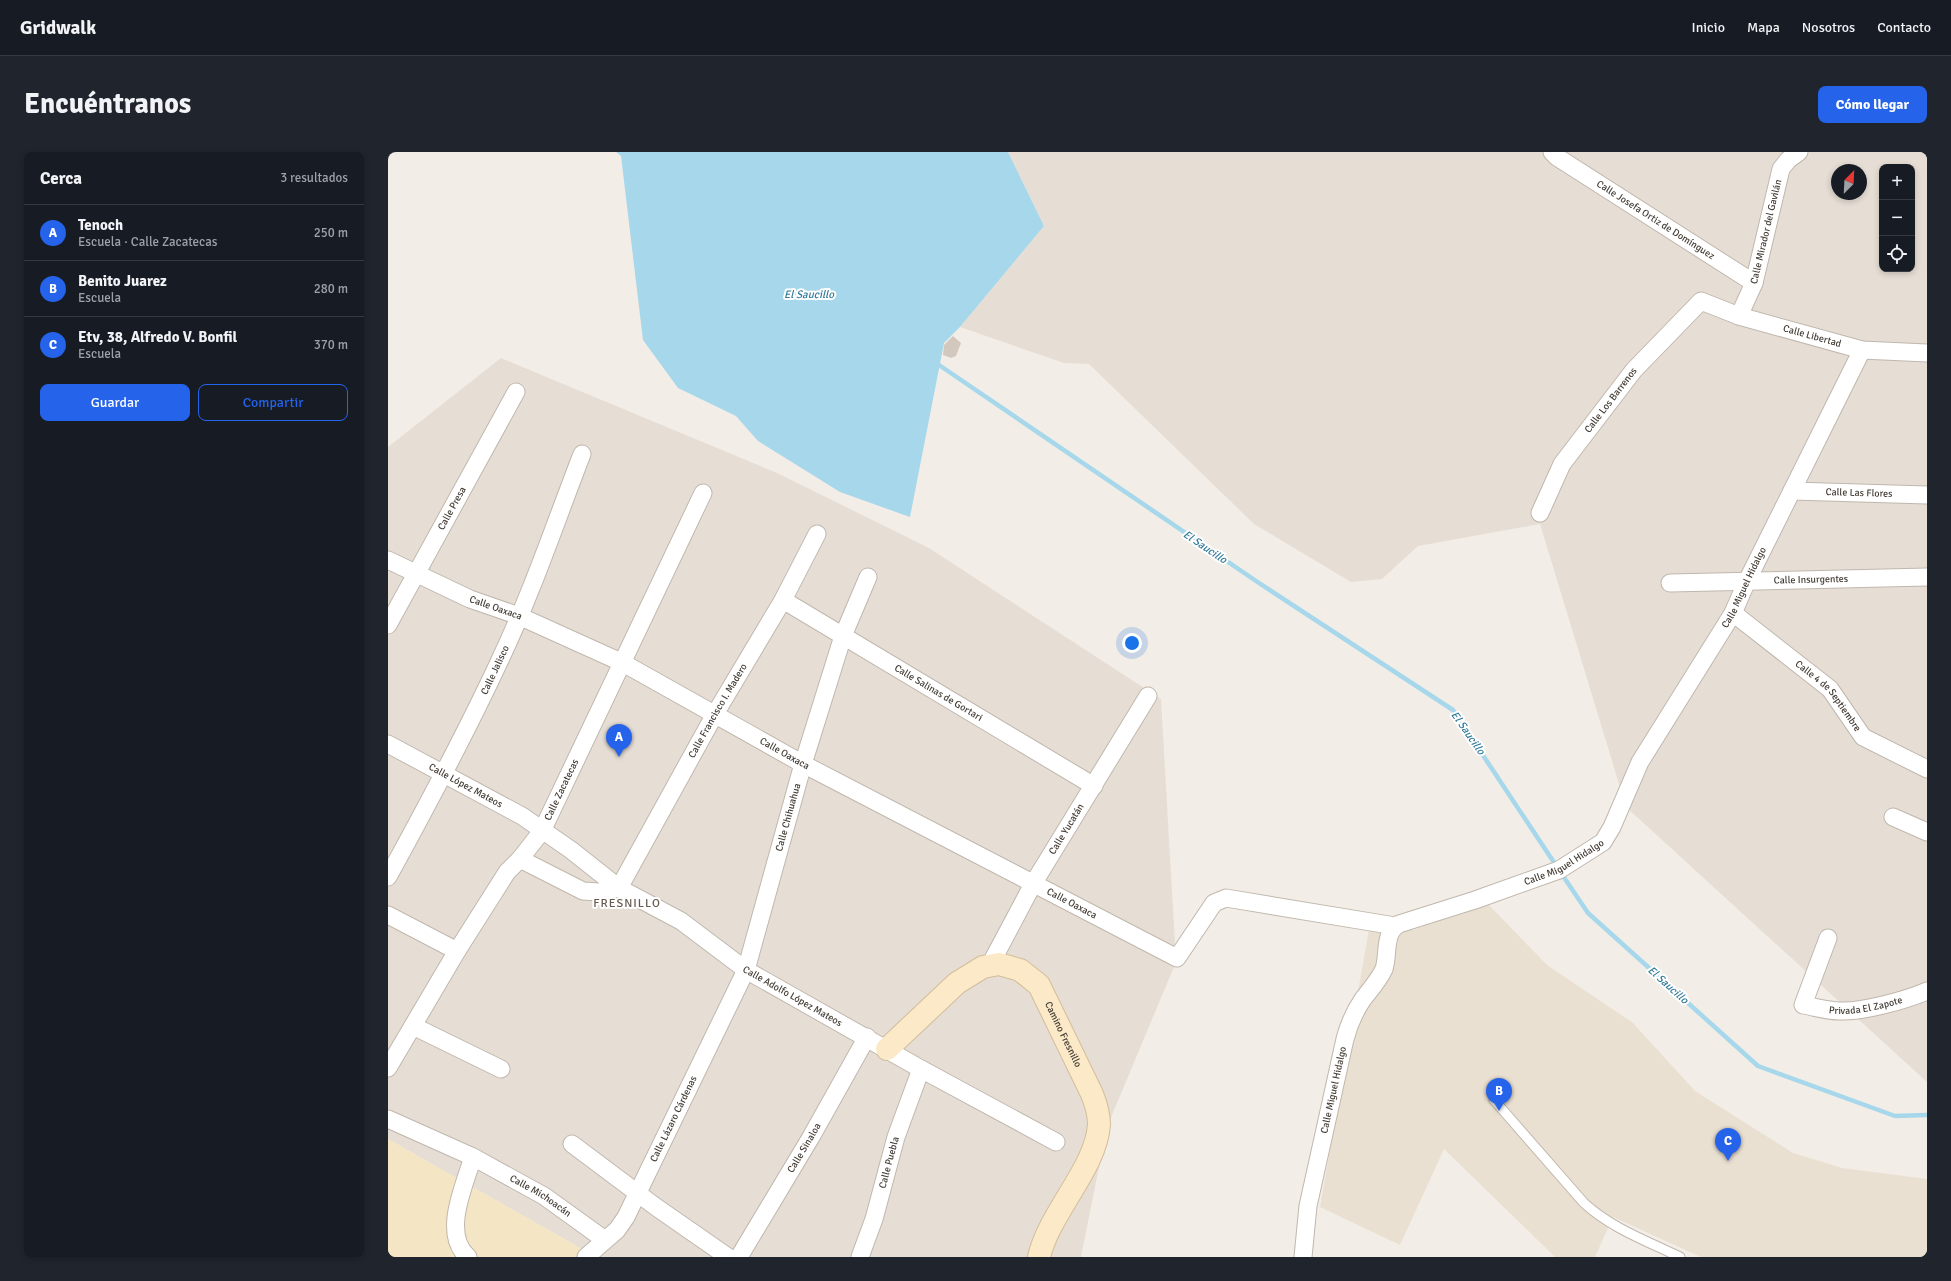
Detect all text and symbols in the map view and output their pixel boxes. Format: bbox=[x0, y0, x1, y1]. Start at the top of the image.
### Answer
text: Gridwalk bbox=[20, 16, 96, 40]
text: Inicio bbox=[1692, 19, 1725, 36]
text: Mapa bbox=[1747, 19, 1780, 36]
text: Nosotros bbox=[1802, 19, 1855, 36]
text: Contacto bbox=[1877, 19, 1931, 36]
button: Cómo llegar bbox=[1818, 86, 1927, 123]
text: Encuéntranos bbox=[24, 87, 191, 121]
north arrow bbox=[1831, 164, 1867, 200]
map controls bbox=[1879, 164, 1915, 272]
button: + bbox=[1879, 164, 1915, 200]
text: Cerca bbox=[40, 168, 82, 189]
text: 3 resultados bbox=[280, 170, 348, 186]
street label: Calle Josefa Ortiz de Domínguez bbox=[1594, 178, 1717, 262]
street label: Calle Mirador del Gavilán bbox=[1748, 178, 1784, 285]
button: − bbox=[1879, 200, 1915, 236]
text: Tenoch bbox=[78, 216, 123, 234]
text: A bbox=[49, 225, 57, 241]
text: 250 m bbox=[314, 225, 348, 241]
text: Escuela · Calle Zacatecas bbox=[78, 234, 218, 250]
button: locate bbox=[1879, 236, 1915, 272]
text: Benito Juarez bbox=[78, 272, 167, 290]
text: B bbox=[49, 281, 57, 297]
text: 280 m bbox=[314, 281, 348, 297]
water label: El Saucillo bbox=[784, 288, 835, 301]
text: Escuela bbox=[78, 290, 121, 306]
street label: Calle Libertad bbox=[1782, 322, 1843, 350]
text: Etv, 38, Alfredo V. Bonfil bbox=[78, 328, 237, 346]
text: C bbox=[49, 337, 57, 353]
text: 370 m bbox=[314, 337, 348, 353]
text: Escuela bbox=[78, 346, 121, 362]
street label: Calle Los Barrenos bbox=[1582, 365, 1640, 435]
button: Guardar bbox=[40, 384, 190, 421]
button: Compartir bbox=[198, 384, 348, 421]
street label: Calle Presa bbox=[435, 485, 469, 532]
street label: Calle Las Flores bbox=[1825, 486, 1893, 500]
water label: El Saucillo bbox=[1181, 528, 1230, 567]
street label: Calle Miguel Hidalgo bbox=[1719, 545, 1769, 630]
street label: Calle Insurgentes bbox=[1774, 573, 1849, 587]
street label: Calle Oaxaca bbox=[468, 593, 524, 623]
your location bbox=[1122, 633, 1142, 653]
street label: Calle Jalisco bbox=[478, 644, 512, 697]
street label: Calle 4 de Septiembre bbox=[1793, 658, 1863, 734]
street label: Calle Francisco I. Madero bbox=[686, 661, 750, 760]
street label: Calle Salinas de Gortari bbox=[892, 662, 985, 724]
water label: El Saucillo bbox=[1448, 709, 1488, 758]
pin: A bbox=[606, 724, 632, 757]
street label: Calle Oaxaca bbox=[758, 735, 811, 772]
street label: Calle Zacatecas bbox=[542, 756, 582, 822]
street label: Calle López Mateos bbox=[426, 761, 505, 811]
street label: Calle Chihuahua bbox=[773, 782, 803, 853]
street label: Calle Yucatán bbox=[1046, 801, 1087, 857]
street label: Calle Miguel Hidalgo bbox=[1522, 837, 1606, 888]
street label: Calle Oaxaca bbox=[1045, 885, 1099, 921]
district label: FRESNILLO bbox=[593, 896, 661, 911]
street label: Calle Adolfo López Mateos bbox=[741, 963, 845, 1029]
water label: El Saucillo bbox=[1645, 964, 1692, 1007]
street label: Privada El Zapote bbox=[1828, 994, 1904, 1017]
street label: Camino Fresnillo bbox=[1042, 1000, 1084, 1069]
street label: Calle Miguel Hidalgo bbox=[1318, 1045, 1349, 1135]
street label: Calle Lázaro Cárdenas bbox=[648, 1073, 700, 1164]
pin: B bbox=[1486, 1078, 1512, 1111]
street label: Calle Sinaloa bbox=[785, 1121, 824, 1175]
pin: C bbox=[1715, 1128, 1741, 1161]
street label: Calle Puebla bbox=[876, 1135, 902, 1190]
street label: Calle Michoacán bbox=[508, 1172, 574, 1220]

